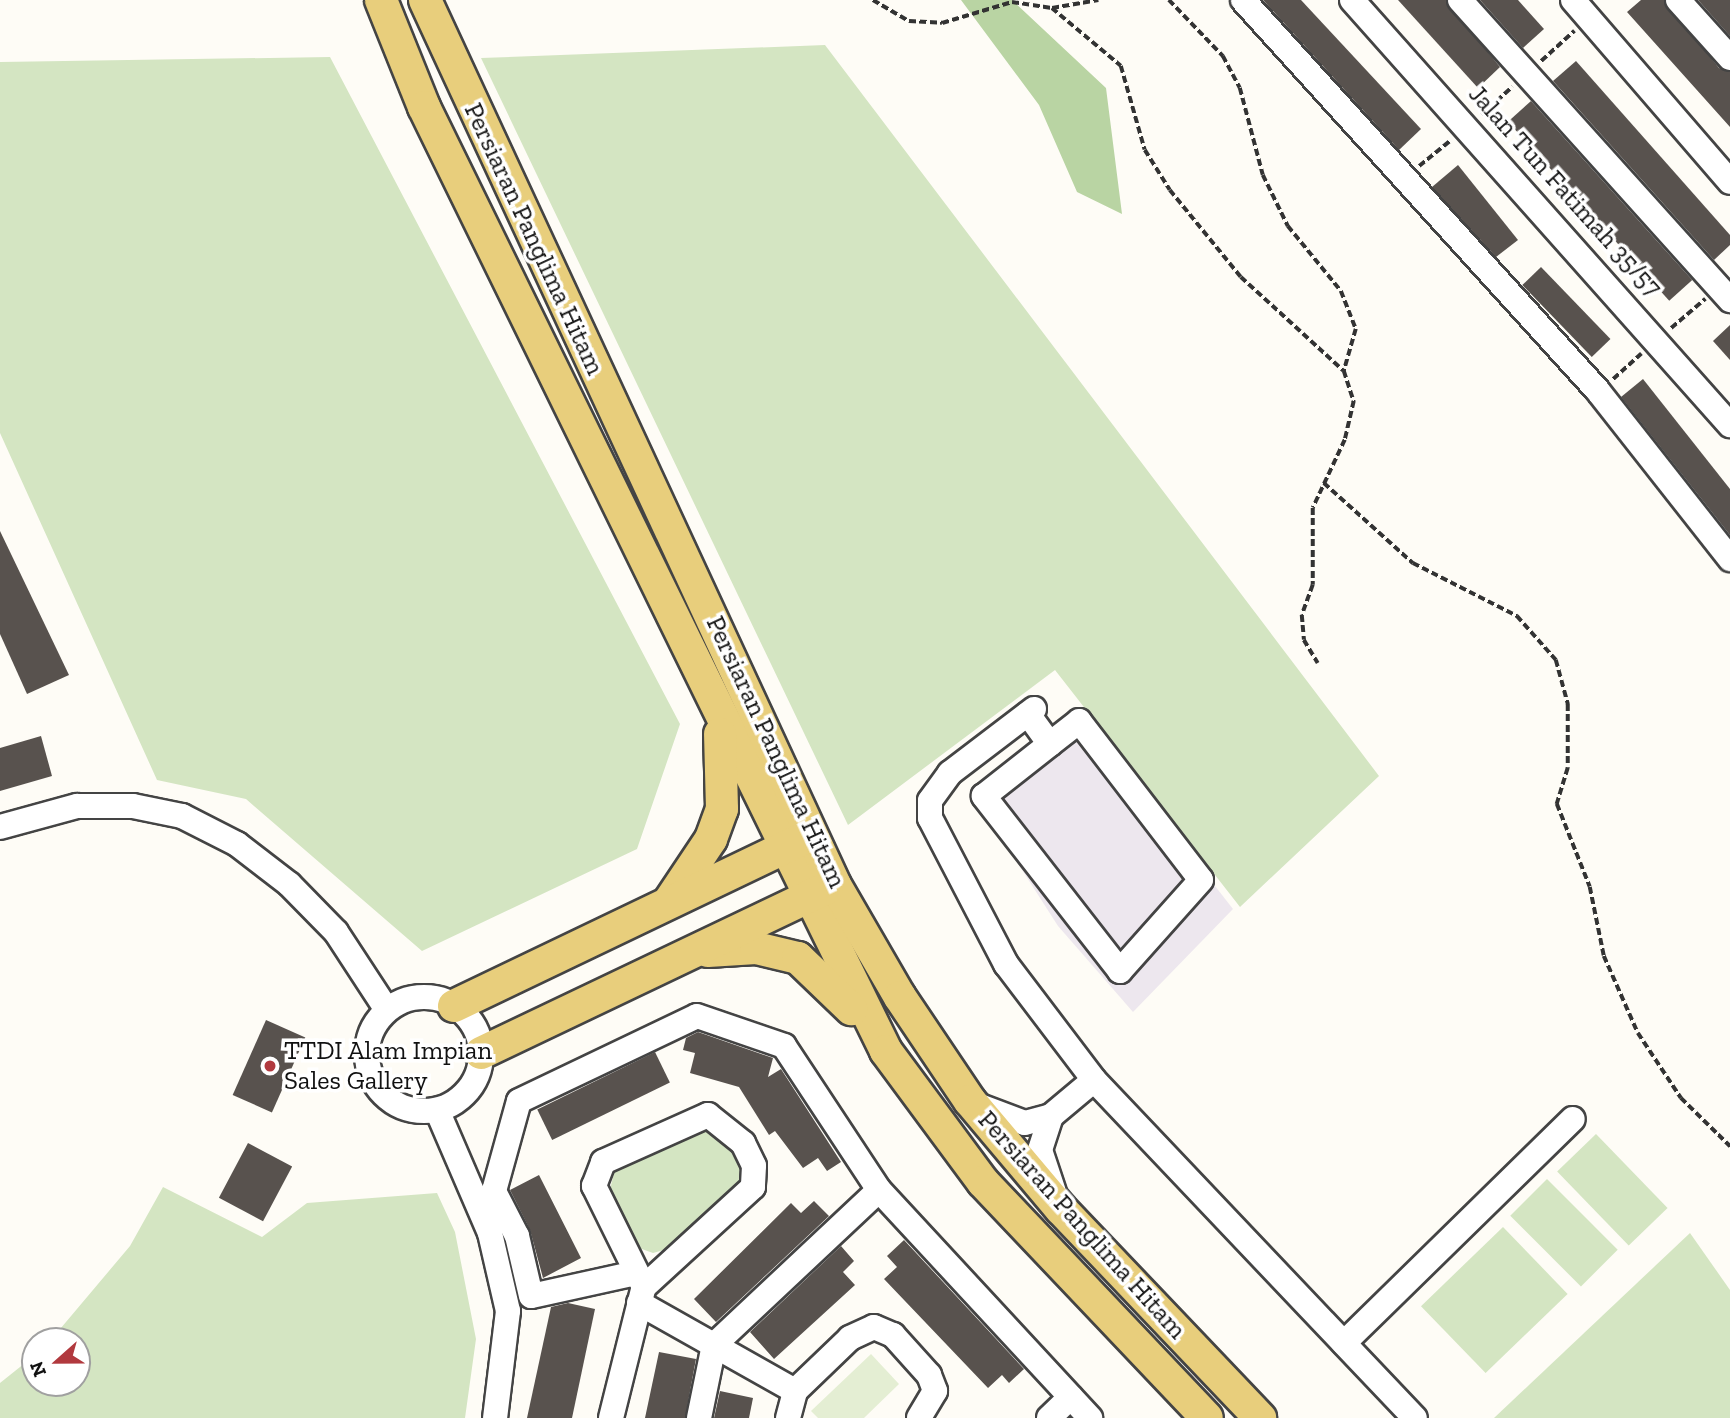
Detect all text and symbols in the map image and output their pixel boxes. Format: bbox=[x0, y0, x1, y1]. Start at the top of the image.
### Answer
street label: Jalan Tun Fatimah 35/57 bbox=[1462, 79, 1668, 303]
street label: Persiaran Panglima Hitam bbox=[457, 98, 611, 380]
street label: Persiaran Panglima Hitam bbox=[699, 611, 853, 893]
place label: TTDI Alam Impian Sales Gallery bbox=[284, 1035, 493, 1096]
marker: TTDI Alam Impian Sales Gallery bbox=[262, 1058, 278, 1074]
street label: Persiaran Panglima Hitam bbox=[971, 1105, 1193, 1345]
north arrow bbox=[21, 1327, 91, 1397]
text: N bbox=[24, 1358, 51, 1380]

